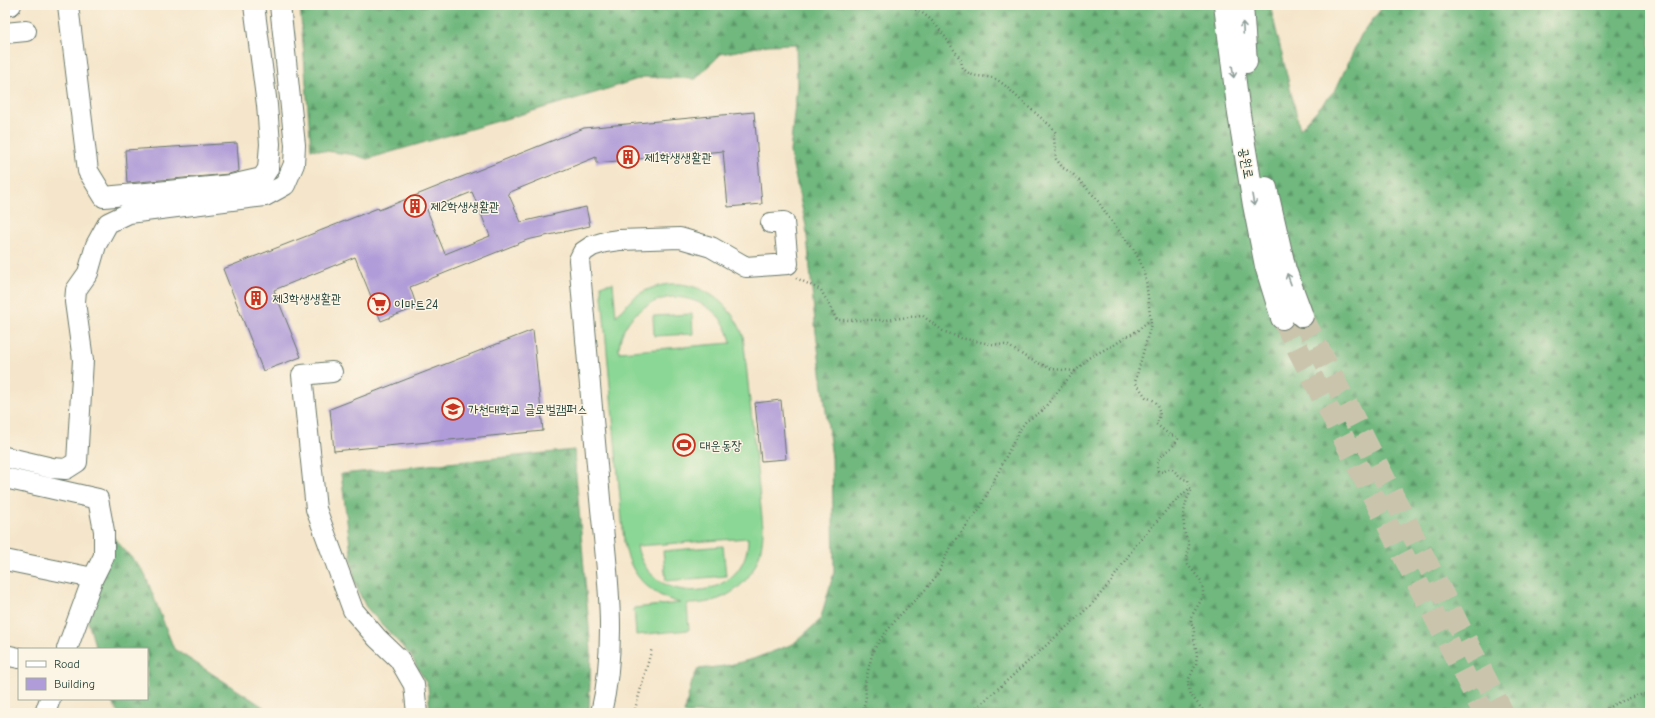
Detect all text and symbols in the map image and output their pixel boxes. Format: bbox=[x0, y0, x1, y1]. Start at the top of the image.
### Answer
one-way arrow bbox=[1239, 22, 1247, 35]
one-way arrow bbox=[1229, 65, 1237, 78]
building icon: 제1학생생활관 bbox=[615, 144, 641, 170]
street label: 공원로 bbox=[1236, 146, 1257, 180]
place label: 제1학생생활관 bbox=[644, 150, 712, 165]
building icon: 제2학생생활관 bbox=[402, 193, 428, 219]
one-way arrow bbox=[1249, 193, 1257, 206]
place label: 제2학생생활관 bbox=[430, 199, 500, 214]
one-way arrow bbox=[1284, 274, 1292, 286]
building icon: 제3학생생활관 bbox=[243, 285, 269, 311]
place label: 제3학생생활관 bbox=[272, 291, 341, 306]
supermarket icon: 이마트24 bbox=[366, 291, 392, 317]
place label: 이마트24 bbox=[394, 297, 438, 312]
school or university icon: 가천대학교 글로벌캠퍼스 bbox=[440, 396, 466, 422]
place label: 가천대학교 글로벌캠퍼스 bbox=[468, 402, 587, 417]
sports icon: 대운동장 bbox=[671, 432, 697, 458]
place label: 대운동장 bbox=[700, 438, 742, 453]
legend bbox=[18, 648, 148, 700]
text: Road bbox=[54, 657, 80, 671]
text: Building bbox=[54, 677, 95, 691]

